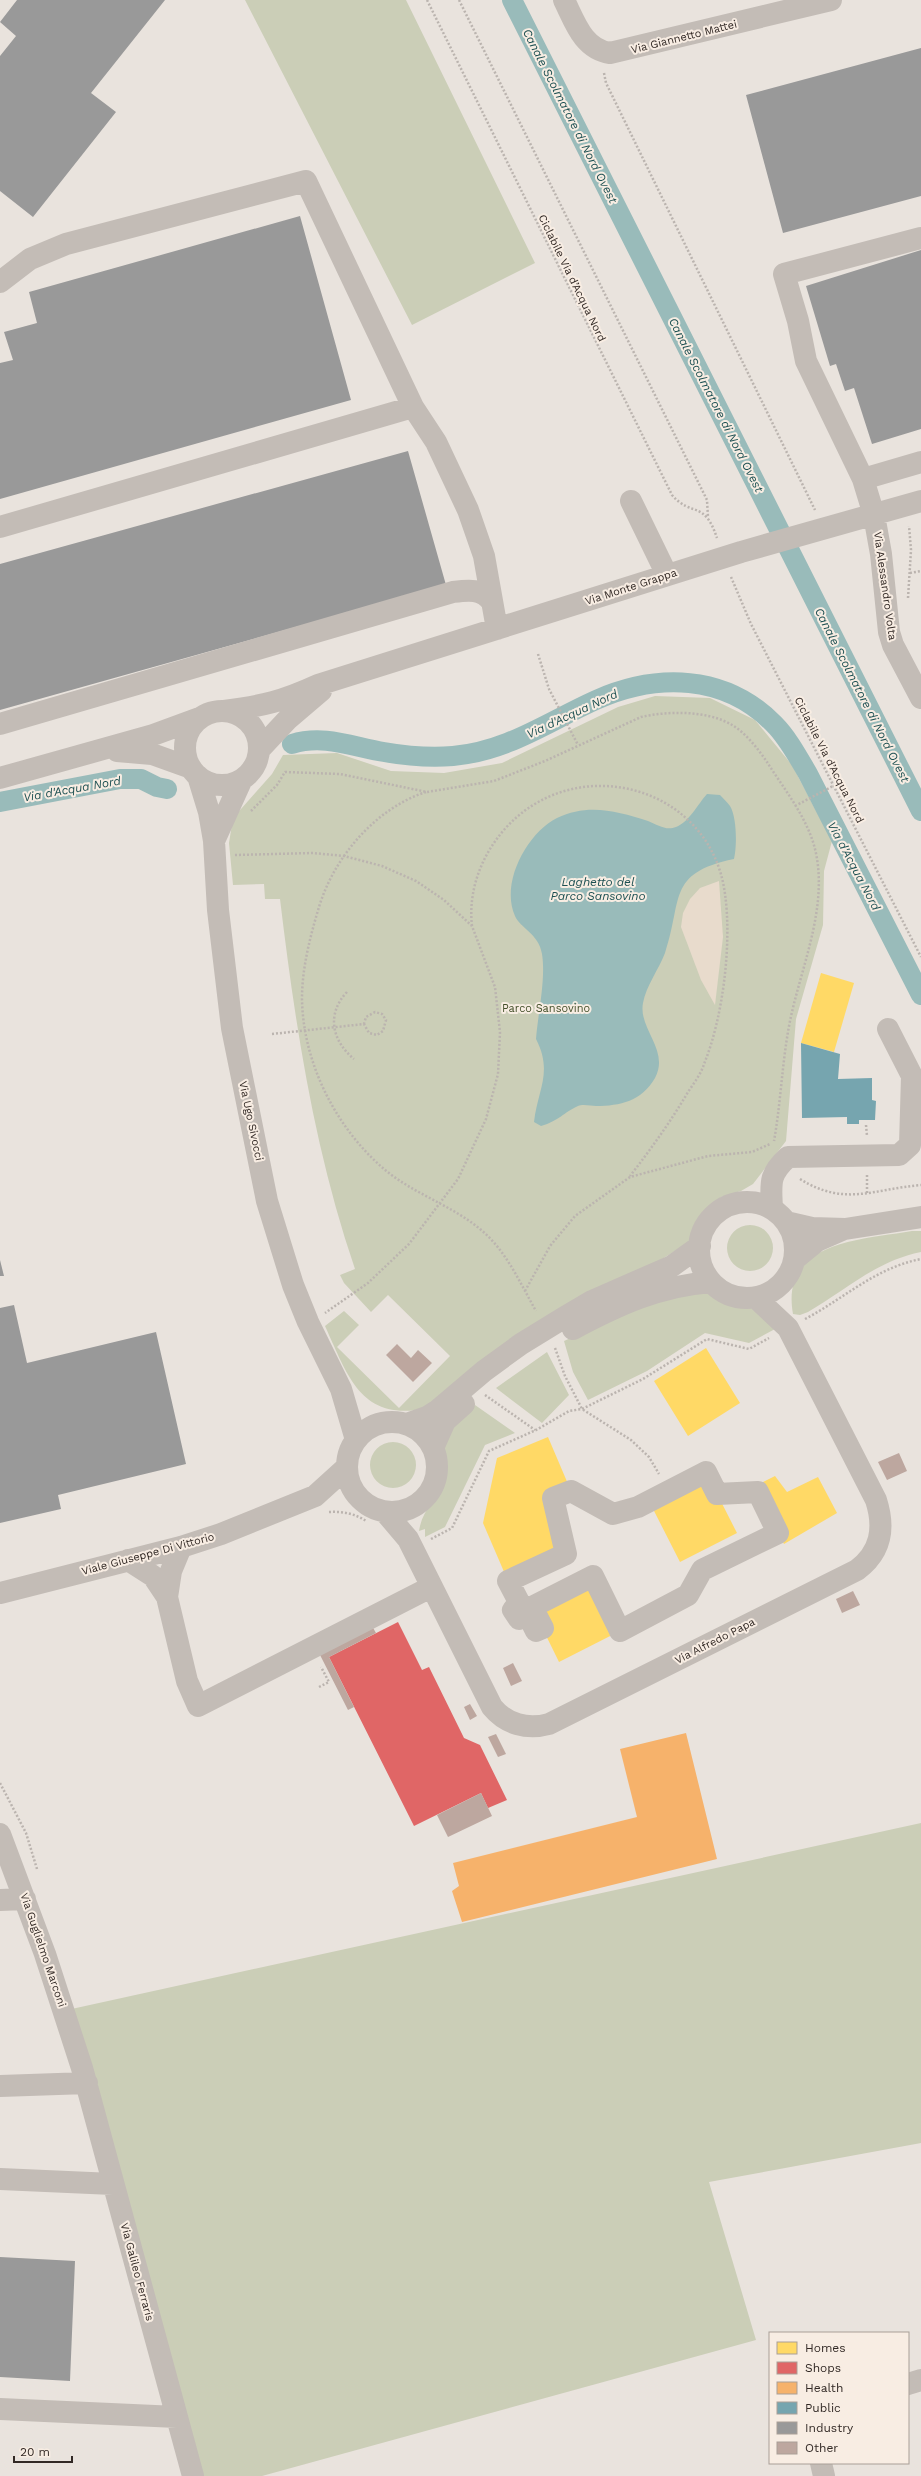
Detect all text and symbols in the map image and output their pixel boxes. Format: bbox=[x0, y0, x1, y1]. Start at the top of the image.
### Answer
street label: Via Giannetto Mattei bbox=[630, 18, 738, 56]
water label: Canale Scolmatore di Nord Ovest bbox=[520, 26, 620, 206]
street label: Ciclabile Via d’Acqua Nord bbox=[536, 212, 608, 344]
water label: Canale Scolmatore di Nord Ovest bbox=[666, 315, 766, 495]
street label: Via Alessandro Volta bbox=[871, 531, 899, 641]
street label: Via Monte Grappa bbox=[583, 566, 679, 608]
water label: Canale Scolmatore di Nord Ovest bbox=[812, 605, 912, 785]
water label: Via d'Acqua Nord bbox=[524, 687, 620, 741]
street label: Ciclabile Via d’Acqua Nord bbox=[791, 695, 867, 825]
water label: Via d'Acqua Nord bbox=[22, 773, 122, 804]
water label: Via d'Acqua Nord bbox=[825, 819, 884, 913]
water label: Laghetto del Parco Sansovino bbox=[550, 875, 646, 903]
park label: Parco Sansovino bbox=[502, 1002, 590, 1015]
street label: Via Ugo Sivocci bbox=[236, 1080, 266, 1162]
street label: Viale Giuseppe Di Vittorio bbox=[80, 1530, 216, 1578]
street label: Via Alfredo Papa bbox=[673, 1615, 757, 1667]
street label: Via Guglielmo Marconi bbox=[17, 1891, 69, 2009]
street label: Via Galileo Ferraris bbox=[118, 2222, 156, 2323]
legend bbox=[769, 2332, 909, 2464]
text: Homes bbox=[805, 2341, 846, 2355]
text: Shops bbox=[805, 2361, 841, 2375]
text: Health bbox=[805, 2381, 843, 2395]
text: Public bbox=[805, 2401, 841, 2415]
text: Industry bbox=[805, 2421, 854, 2435]
scale bar bbox=[14, 2438, 72, 2464]
text: Other bbox=[805, 2441, 838, 2455]
text: 20 m bbox=[20, 2445, 50, 2459]

